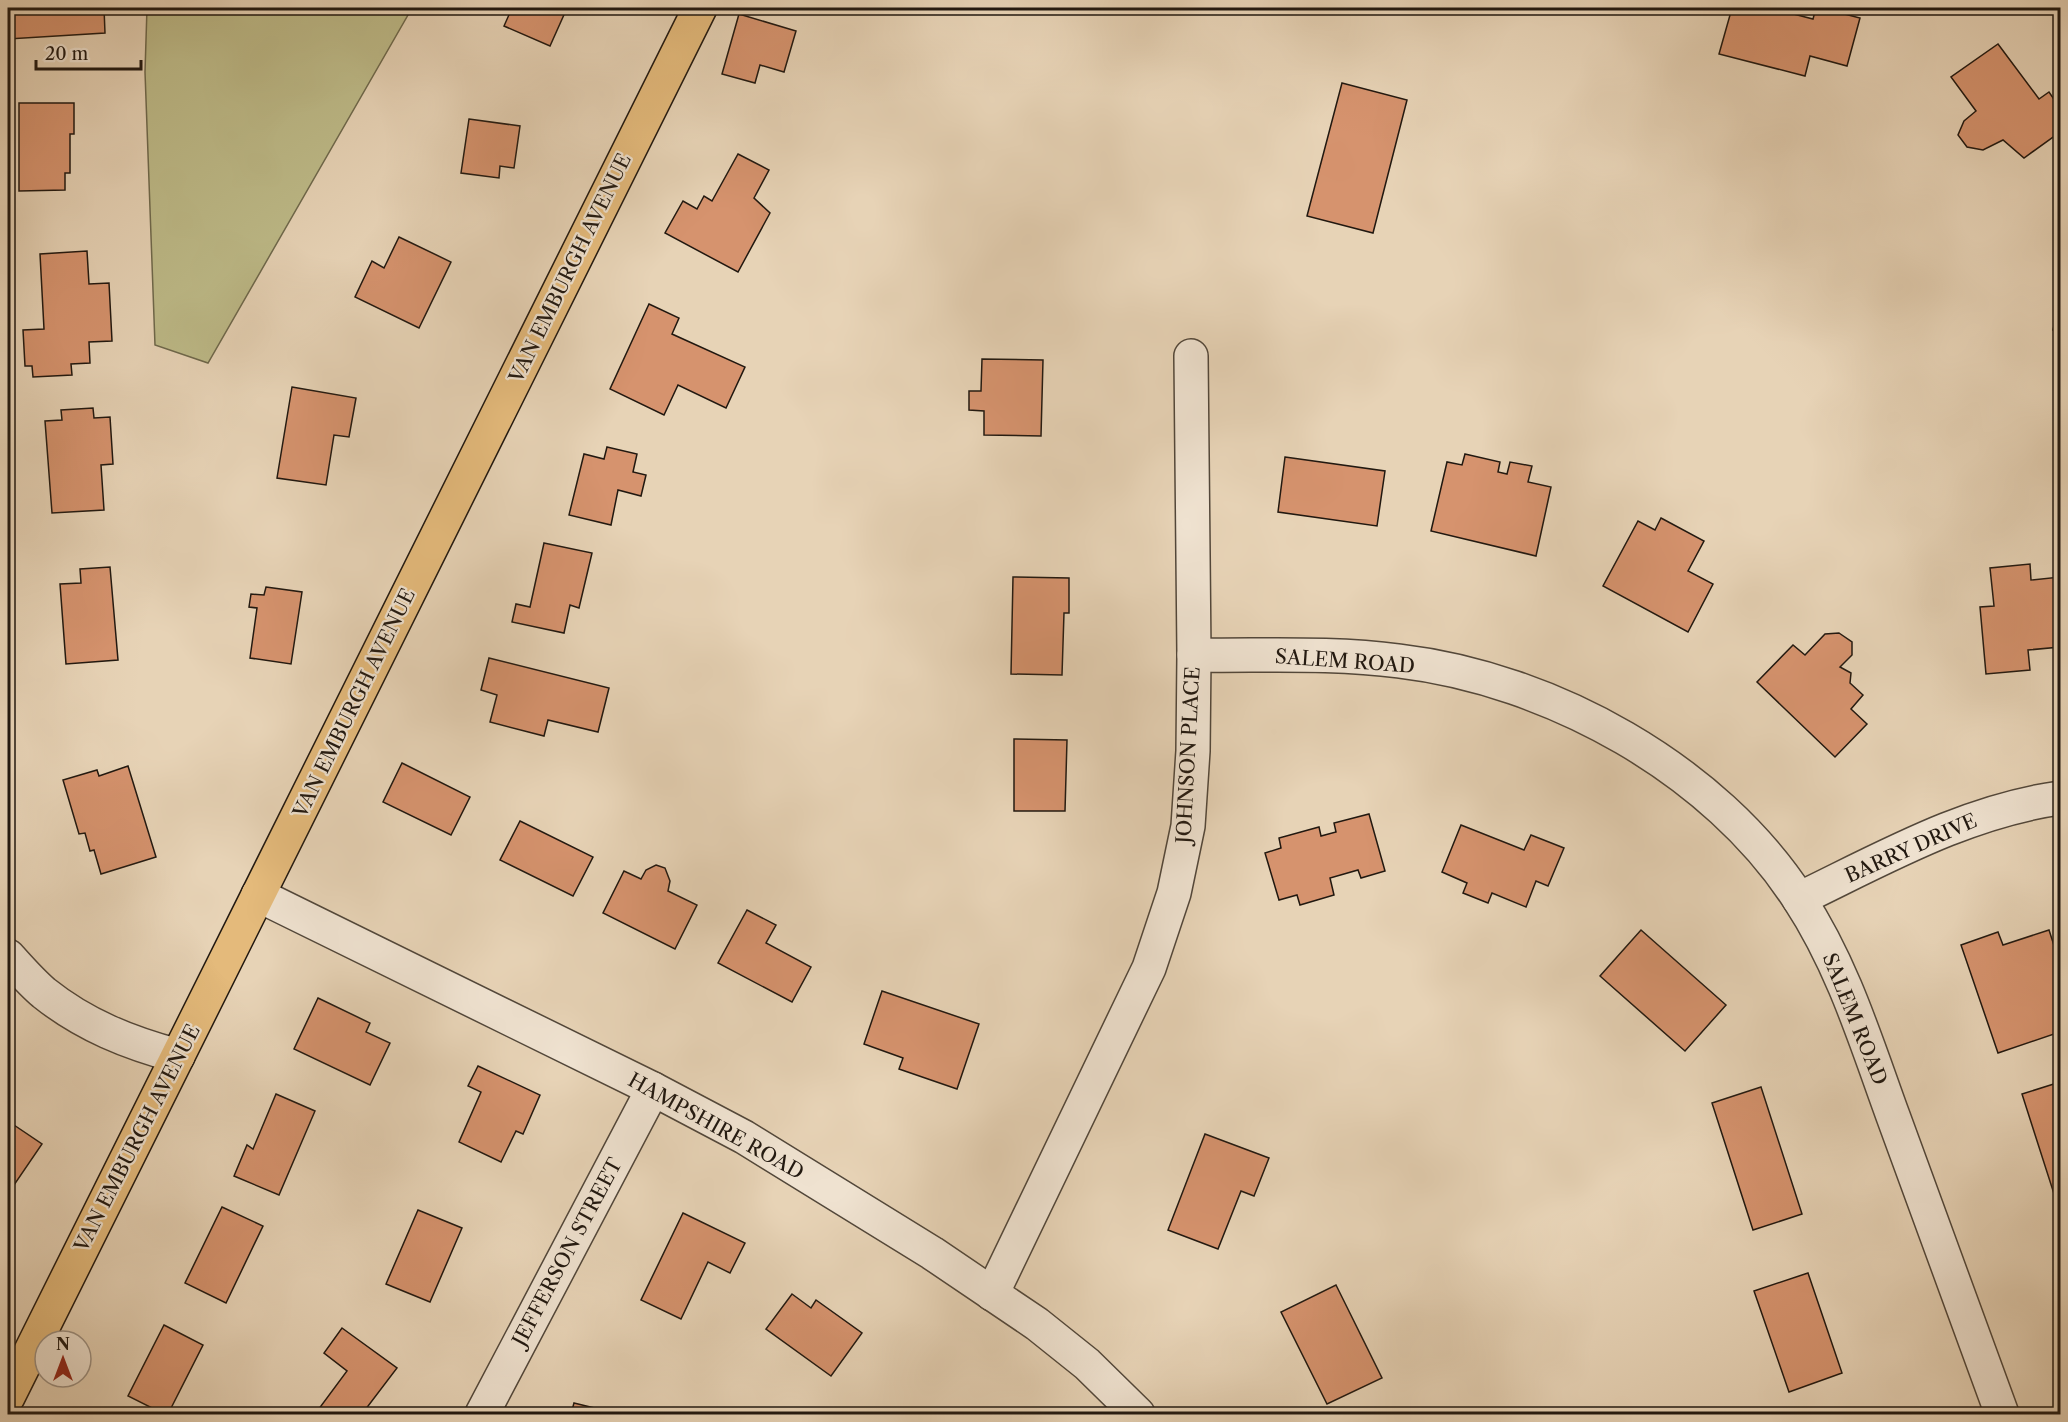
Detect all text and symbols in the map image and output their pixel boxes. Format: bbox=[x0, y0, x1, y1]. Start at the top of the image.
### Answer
scale bar bbox=[36, 33, 141, 71]
text: 20 m bbox=[45, 43, 89, 65]
street label: VAN EMBURGH AVENUE bbox=[504, 149, 636, 387]
street label: VAN EMBURGH AVENUE bbox=[288, 584, 420, 822]
street label: SALEM ROAD bbox=[1274, 644, 1416, 678]
street label: JOHNSON PLACE bbox=[1171, 666, 1205, 847]
street label: BARRY DRIVE bbox=[1841, 808, 1981, 888]
street label: SALEM ROAD bbox=[1818, 949, 1892, 1089]
street label: VAN EMBURGH AVENUE bbox=[69, 1020, 205, 1257]
street label: HAMPSHIRE ROAD bbox=[624, 1068, 808, 1184]
street label: JEFFERSON STREET bbox=[506, 1154, 627, 1353]
north arrow bbox=[33, 1329, 93, 1389]
text: N bbox=[56, 1334, 70, 1354]

